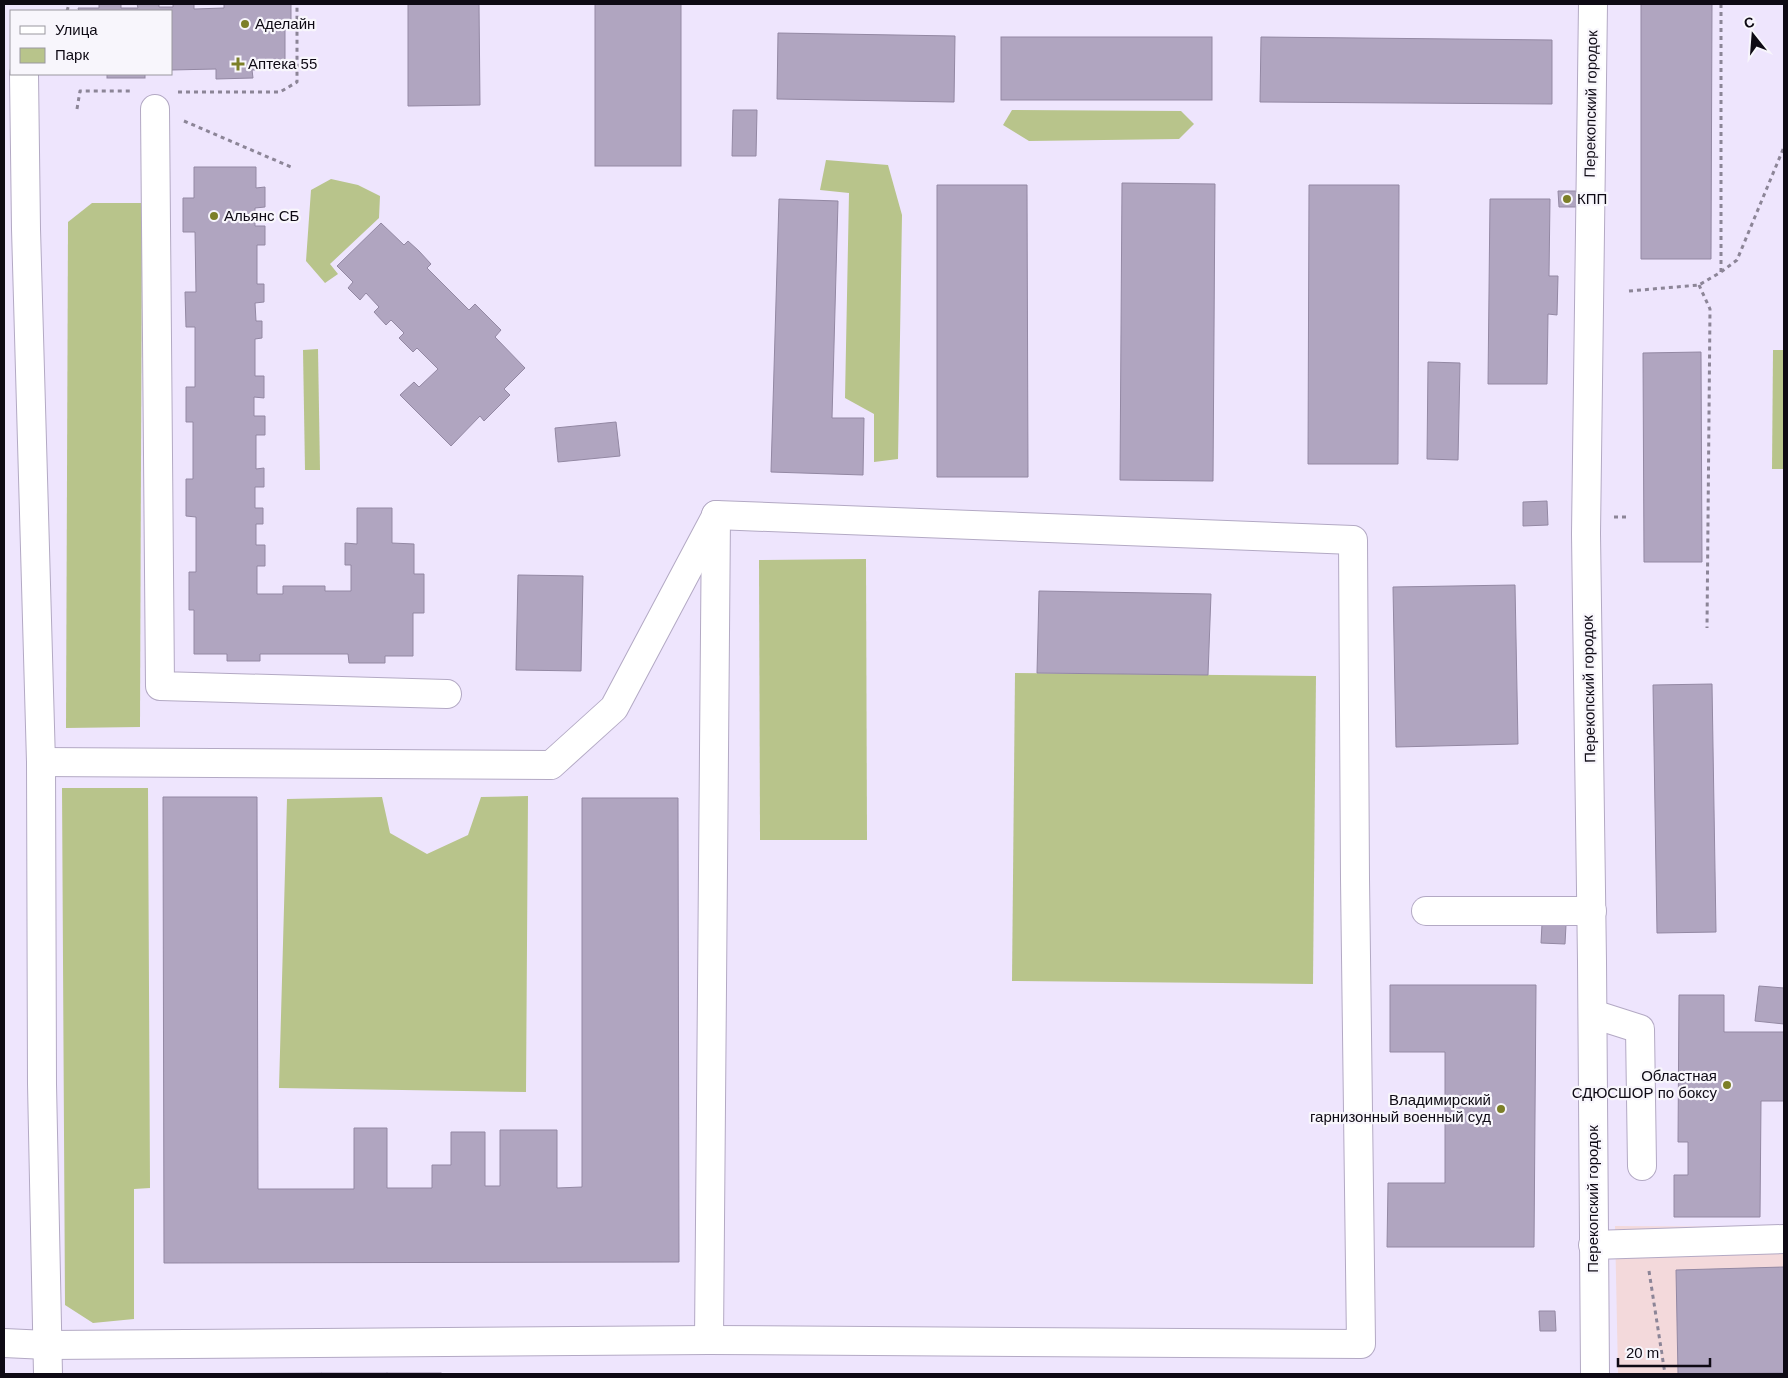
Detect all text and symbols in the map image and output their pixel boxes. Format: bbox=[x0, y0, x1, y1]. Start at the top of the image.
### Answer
legend bbox=[10, 10, 172, 75]
north arrow bbox=[1728, 10, 1778, 60]
text: С bbox=[1742, 13, 1756, 32]
place label: Аделайн bbox=[255, 15, 315, 32]
marker: Аделайн bbox=[239, 18, 251, 30]
text: Улица bbox=[55, 21, 98, 38]
street label: Перекопский городок bbox=[1581, 30, 1600, 178]
text: Парк bbox=[55, 46, 89, 63]
place label: Аптека 55 bbox=[248, 55, 317, 72]
marker: Аптека 55 bbox=[232, 58, 244, 70]
place label: КПП bbox=[1577, 190, 1607, 207]
marker: КПП bbox=[1561, 193, 1573, 205]
place label: Альянс СБ bbox=[224, 207, 299, 224]
marker: Альянс СБ bbox=[208, 210, 220, 222]
street label: Перекопский городок bbox=[1579, 615, 1598, 763]
place label: Областная СДЮСШОР по боксу bbox=[1572, 1067, 1717, 1101]
marker: Областная СДЮСШОР по боксу bbox=[1721, 1079, 1733, 1091]
place label: Владимирский гарнизонный военный суд bbox=[1310, 1091, 1491, 1125]
marker: Владимирский гарнизонный военный суд bbox=[1495, 1103, 1507, 1115]
street label: Перекопский городок bbox=[1584, 1125, 1601, 1273]
scale bar bbox=[1618, 1336, 1710, 1368]
text: 20 m bbox=[1626, 1344, 1659, 1361]

